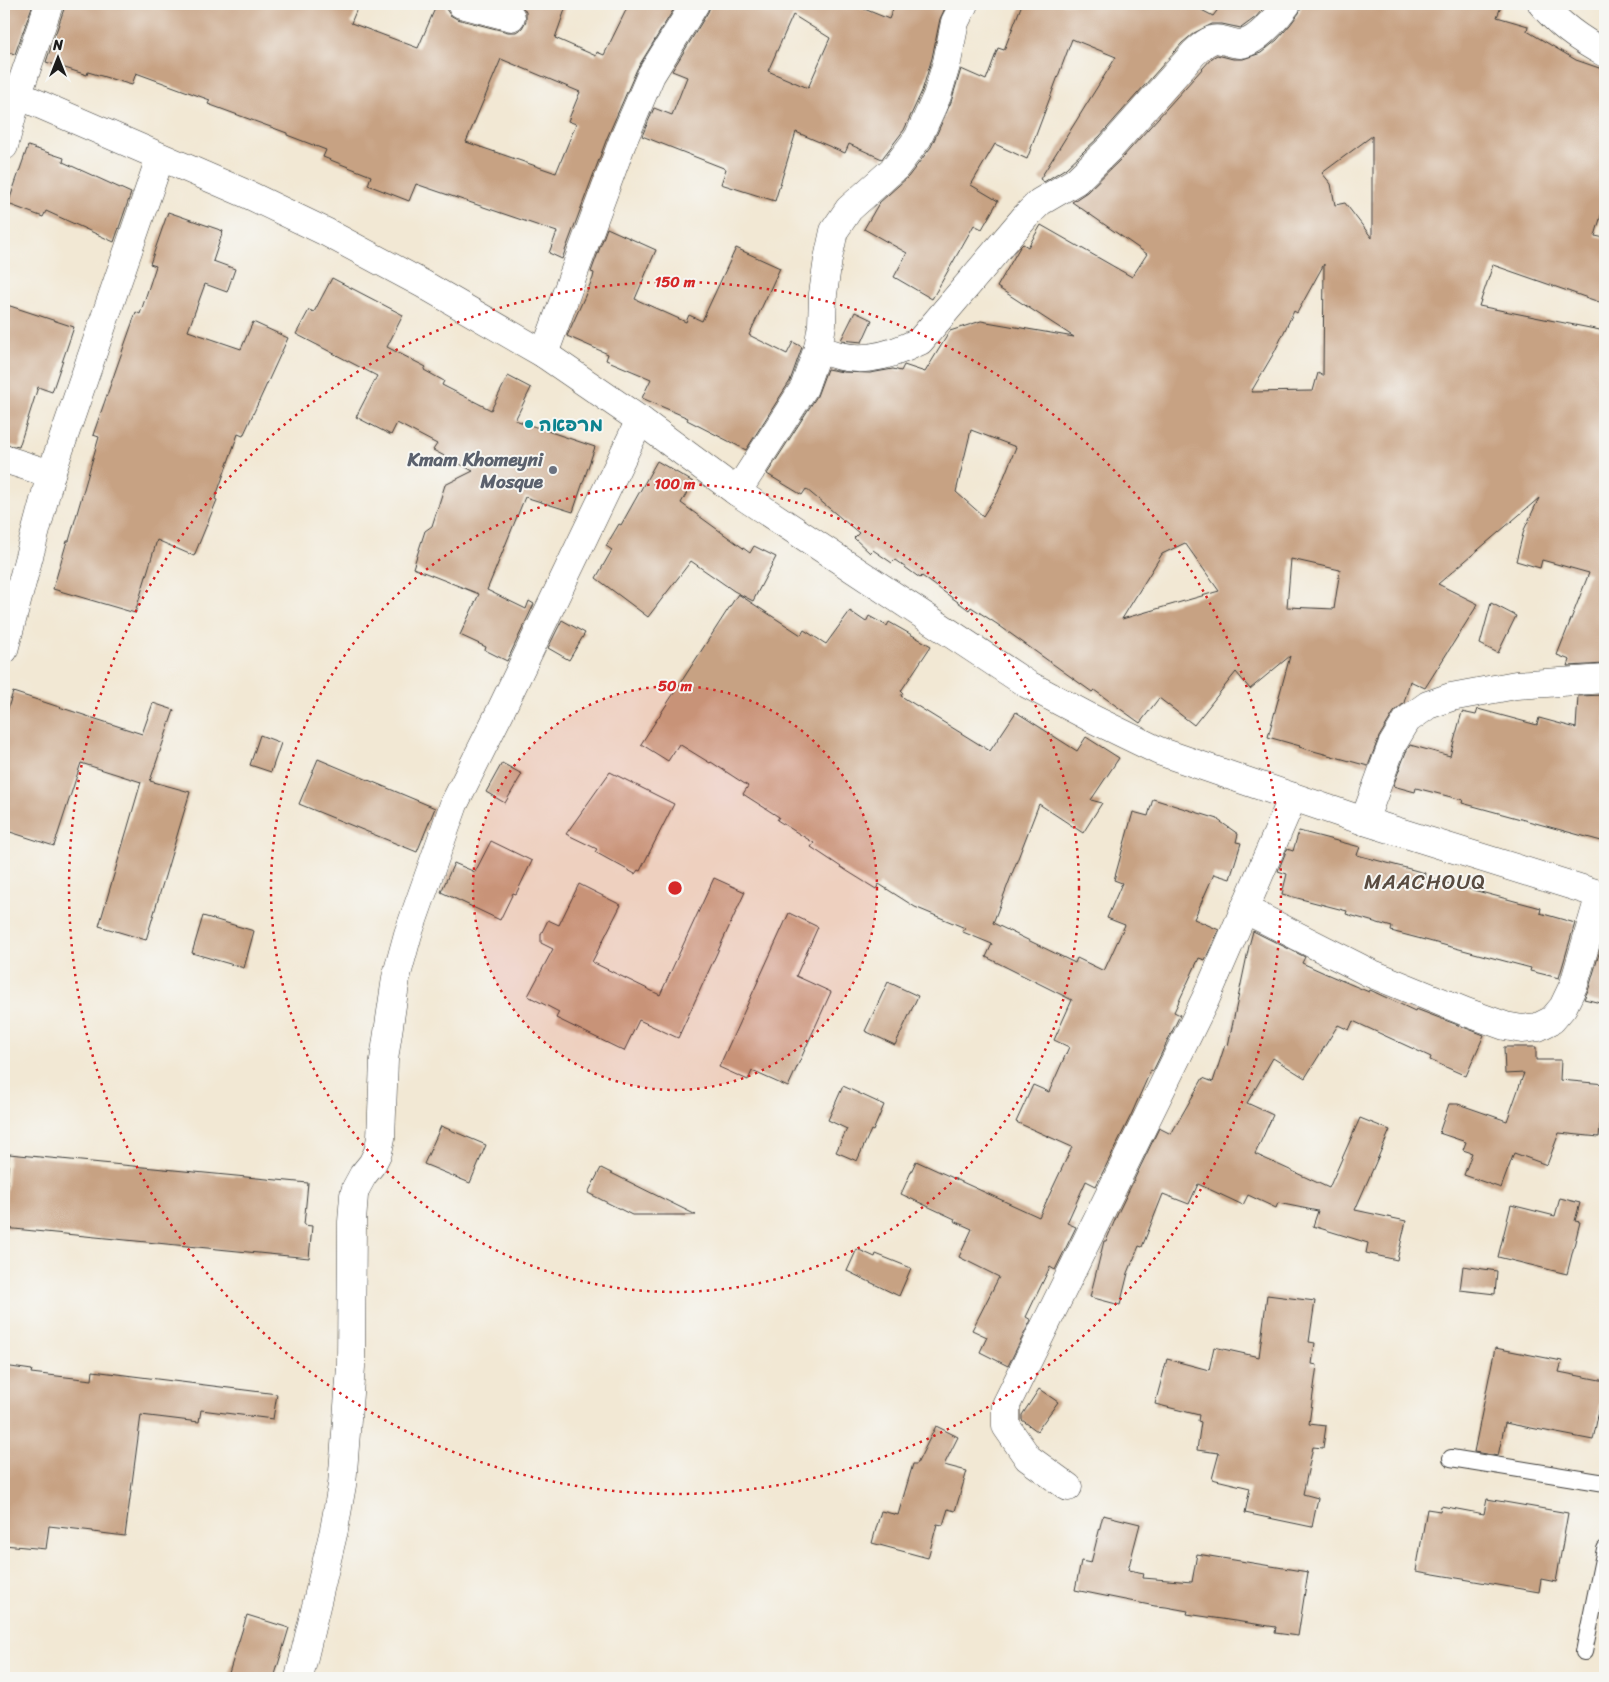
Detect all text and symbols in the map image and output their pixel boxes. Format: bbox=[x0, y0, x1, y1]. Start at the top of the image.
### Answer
north arrow bbox=[32, 32, 82, 82]
text: N bbox=[52, 33, 63, 58]
text: 150 m bbox=[655, 269, 696, 295]
place label: מרפאה bbox=[539, 408, 603, 441]
marker: מרפאה bbox=[523, 418, 535, 430]
place label: Kmam Khomeyni Mosque bbox=[406, 443, 545, 498]
marker: Kmam Khomeyni Mosque bbox=[547, 464, 559, 476]
text: 100 m bbox=[655, 471, 696, 497]
text: 50 m bbox=[658, 673, 693, 699]
district label: MAACHOUQ bbox=[1364, 863, 1486, 901]
centre of rings bbox=[666, 879, 684, 897]

